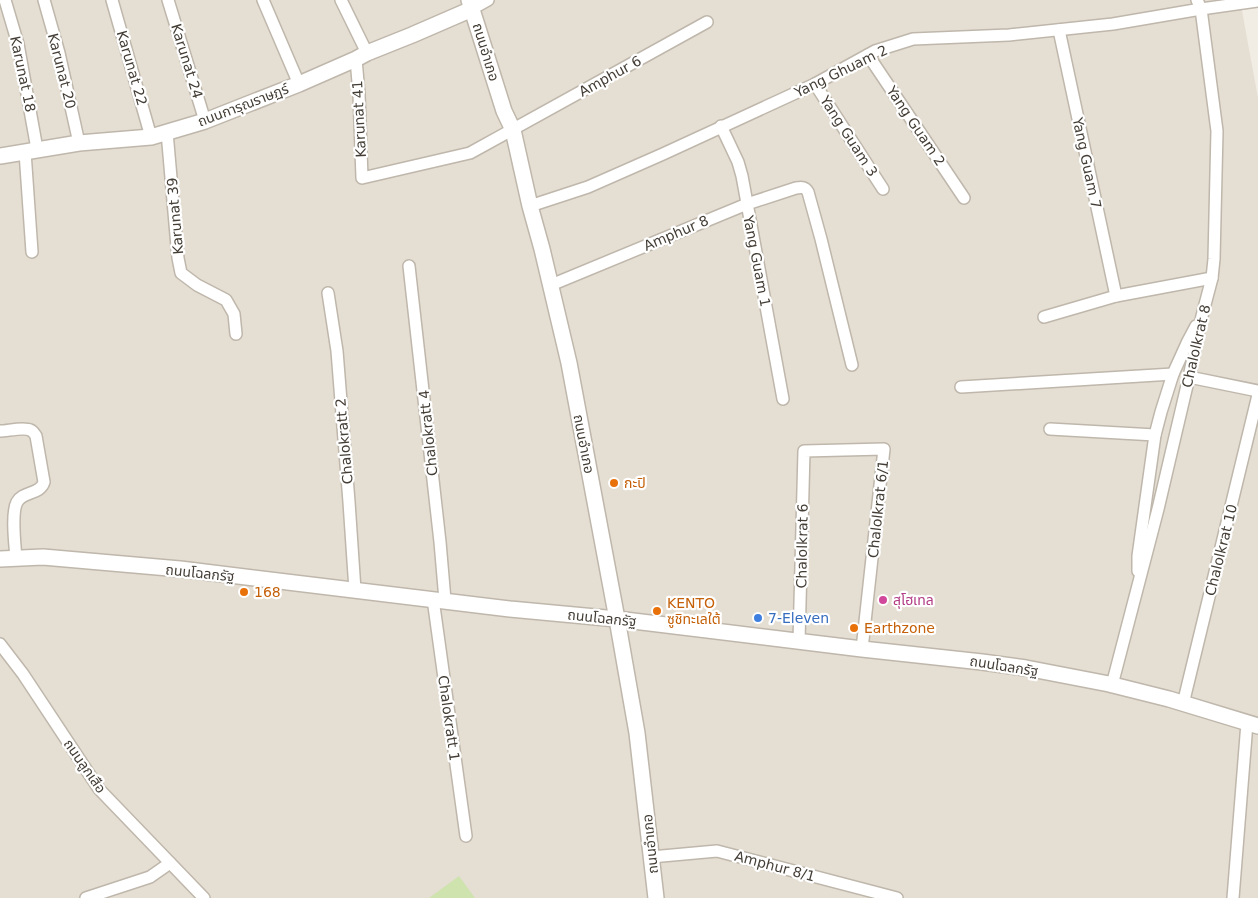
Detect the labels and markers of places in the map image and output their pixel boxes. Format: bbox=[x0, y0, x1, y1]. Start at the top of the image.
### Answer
place label: กะปิ bbox=[624, 475, 646, 491]
marker: กะปิ bbox=[608, 477, 620, 489]
place label: 168 bbox=[254, 584, 281, 600]
marker: 168 bbox=[238, 586, 250, 598]
place label: สุโฮเทล bbox=[893, 592, 934, 609]
marker: สุโฮเทล bbox=[877, 594, 889, 606]
place label: KENTO ซูชิทะเลใต้ bbox=[667, 595, 721, 628]
marker: KENTO ซูชิทะเลใต้ bbox=[651, 605, 663, 617]
place label: 7-Eleven bbox=[768, 610, 829, 626]
marker: 7-Eleven bbox=[752, 612, 764, 624]
place label: Earthzone bbox=[864, 620, 935, 636]
marker: Earthzone bbox=[848, 622, 860, 634]

